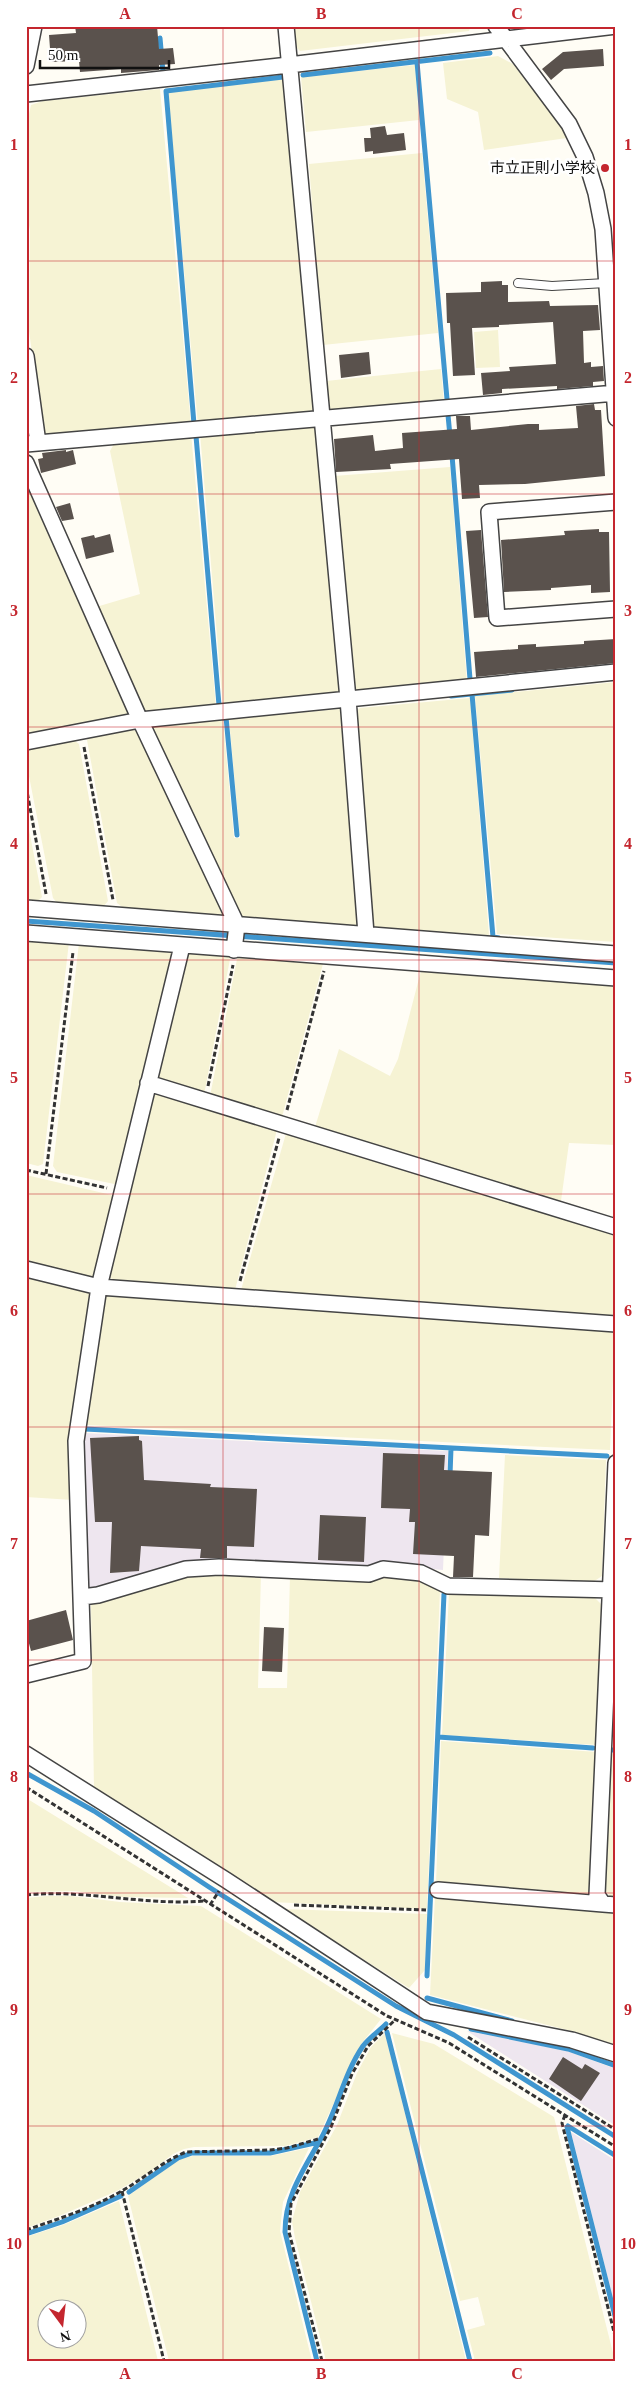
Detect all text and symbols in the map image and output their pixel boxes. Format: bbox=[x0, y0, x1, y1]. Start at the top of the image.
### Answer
text: A bbox=[119, 5, 131, 22]
text: B bbox=[316, 5, 327, 22]
text: C bbox=[511, 5, 523, 22]
scale bar bbox=[40, 38, 169, 70]
text: 50 m bbox=[48, 47, 79, 63]
text: 1 bbox=[10, 136, 18, 153]
text: 1 bbox=[624, 136, 632, 153]
place label: 市立正則小学校 bbox=[490, 160, 595, 176]
marker: 市立正則小学校 bbox=[599, 162, 611, 174]
text: 2 bbox=[10, 369, 18, 386]
text: 2 bbox=[624, 369, 632, 386]
text: 3 bbox=[10, 602, 18, 619]
text: 3 bbox=[624, 602, 632, 619]
text: 4 bbox=[10, 835, 18, 852]
text: 4 bbox=[624, 835, 632, 852]
text: 5 bbox=[10, 1069, 18, 1086]
text: 5 bbox=[624, 1069, 632, 1086]
text: 6 bbox=[10, 1302, 18, 1319]
text: 6 bbox=[624, 1302, 632, 1319]
text: 7 bbox=[10, 1535, 18, 1552]
text: 7 bbox=[624, 1535, 632, 1552]
text: 8 bbox=[10, 1768, 18, 1785]
text: 8 bbox=[624, 1768, 632, 1785]
text: 9 bbox=[10, 2001, 18, 2018]
text: 9 bbox=[624, 2001, 632, 2018]
text: 10 bbox=[6, 2235, 22, 2252]
text: 10 bbox=[620, 2235, 636, 2252]
north arrow bbox=[38, 2300, 88, 2350]
text: N bbox=[58, 2328, 72, 2345]
text: A bbox=[119, 2365, 131, 2382]
text: B bbox=[316, 2365, 327, 2382]
text: C bbox=[511, 2365, 523, 2382]

